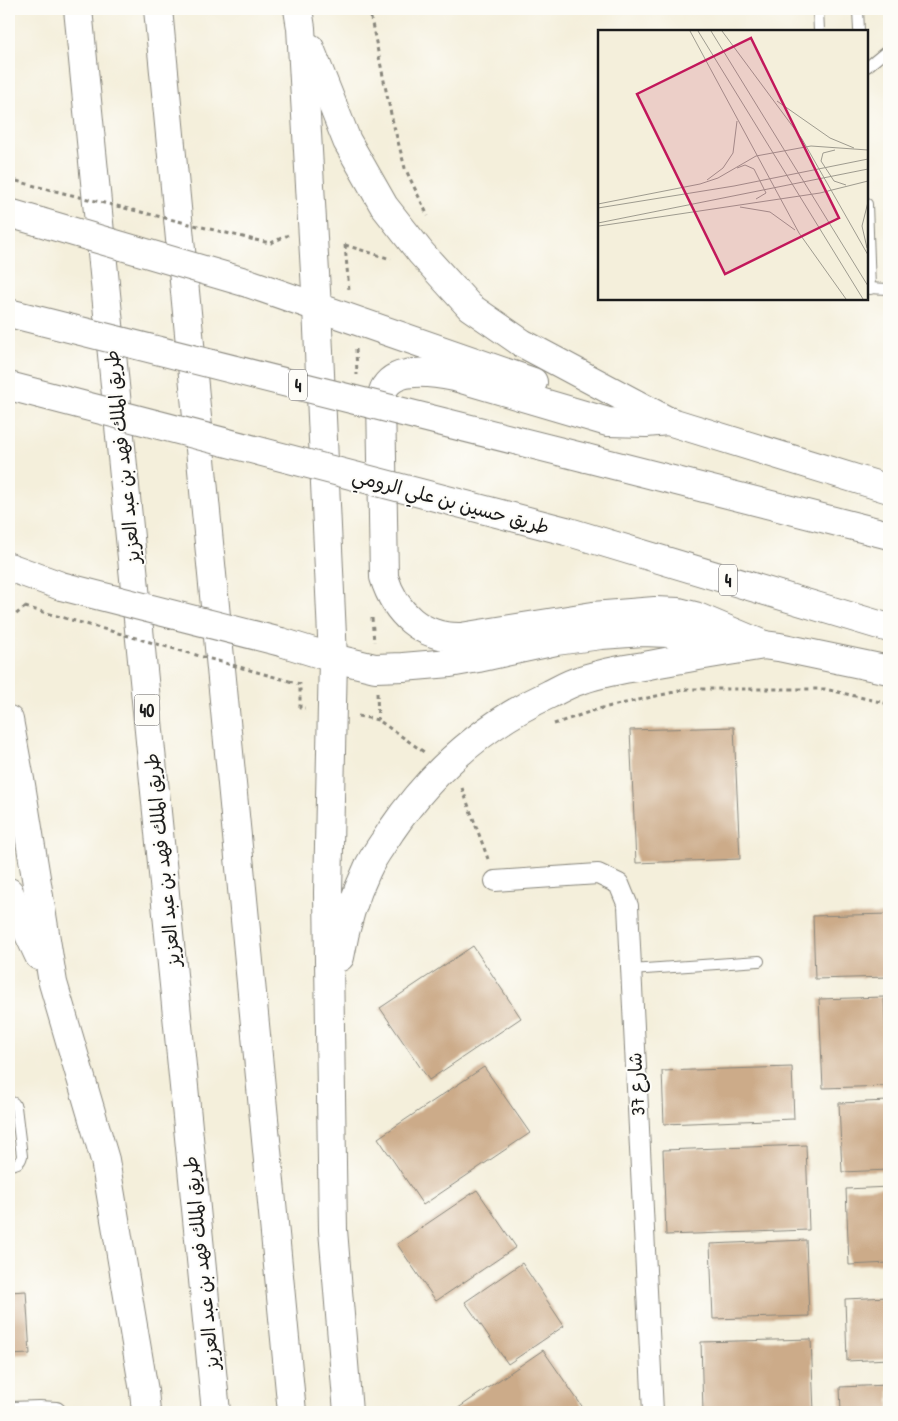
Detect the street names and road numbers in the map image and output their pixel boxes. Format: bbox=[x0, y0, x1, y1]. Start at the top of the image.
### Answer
street label: طريق الملك فهد بن عبد العزيز bbox=[98, 349, 146, 567]
road number: 4 bbox=[289, 370, 307, 400]
street label: طريق حسين بن علي الرومي bbox=[349, 462, 552, 544]
road number: 4 bbox=[719, 564, 737, 596]
road number: 40 bbox=[134, 694, 160, 726]
street label: طريق الملك فهد بن عبد العزيز bbox=[138, 752, 186, 970]
street label: شارع 37 bbox=[621, 1052, 652, 1116]
street label: طريق الملك فهد بن عبد العزيز bbox=[177, 1155, 225, 1373]

